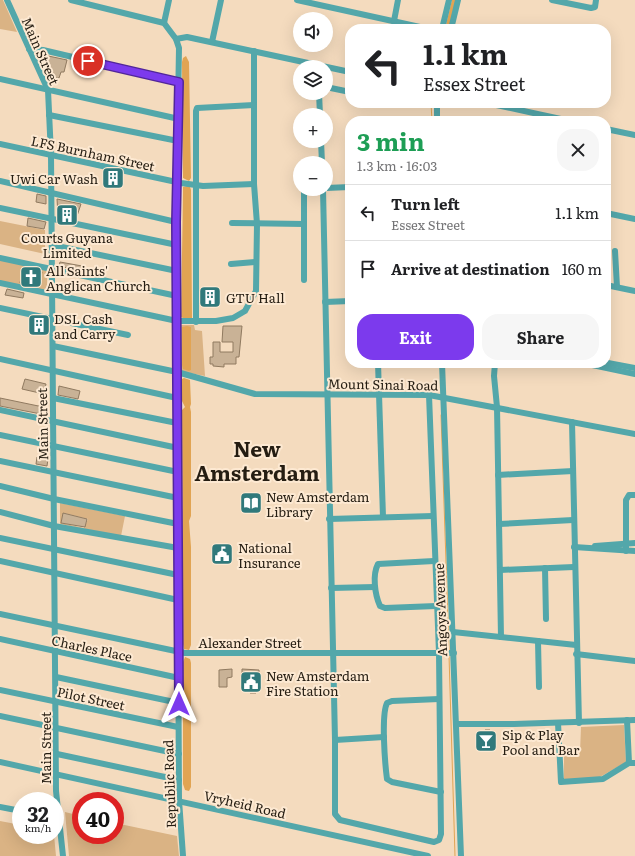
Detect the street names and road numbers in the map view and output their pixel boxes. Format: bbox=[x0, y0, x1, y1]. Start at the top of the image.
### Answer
street label: Main Street bbox=[18, 14, 65, 89]
street label: LFS Burnham Street bbox=[29, 131, 157, 176]
street label: Mount Sinai Road bbox=[327, 374, 439, 394]
street label: Main Street bbox=[32, 387, 52, 460]
street label: Angoys Avenue bbox=[429, 563, 451, 657]
street label: Charles Place bbox=[50, 630, 134, 666]
street label: Alexander Street bbox=[198, 633, 303, 652]
street label: Pilot Street bbox=[55, 682, 127, 715]
street label: Main Street bbox=[36, 711, 55, 784]
street label: Republic Road bbox=[158, 739, 180, 829]
street label: Vryheid Road bbox=[202, 785, 288, 823]

